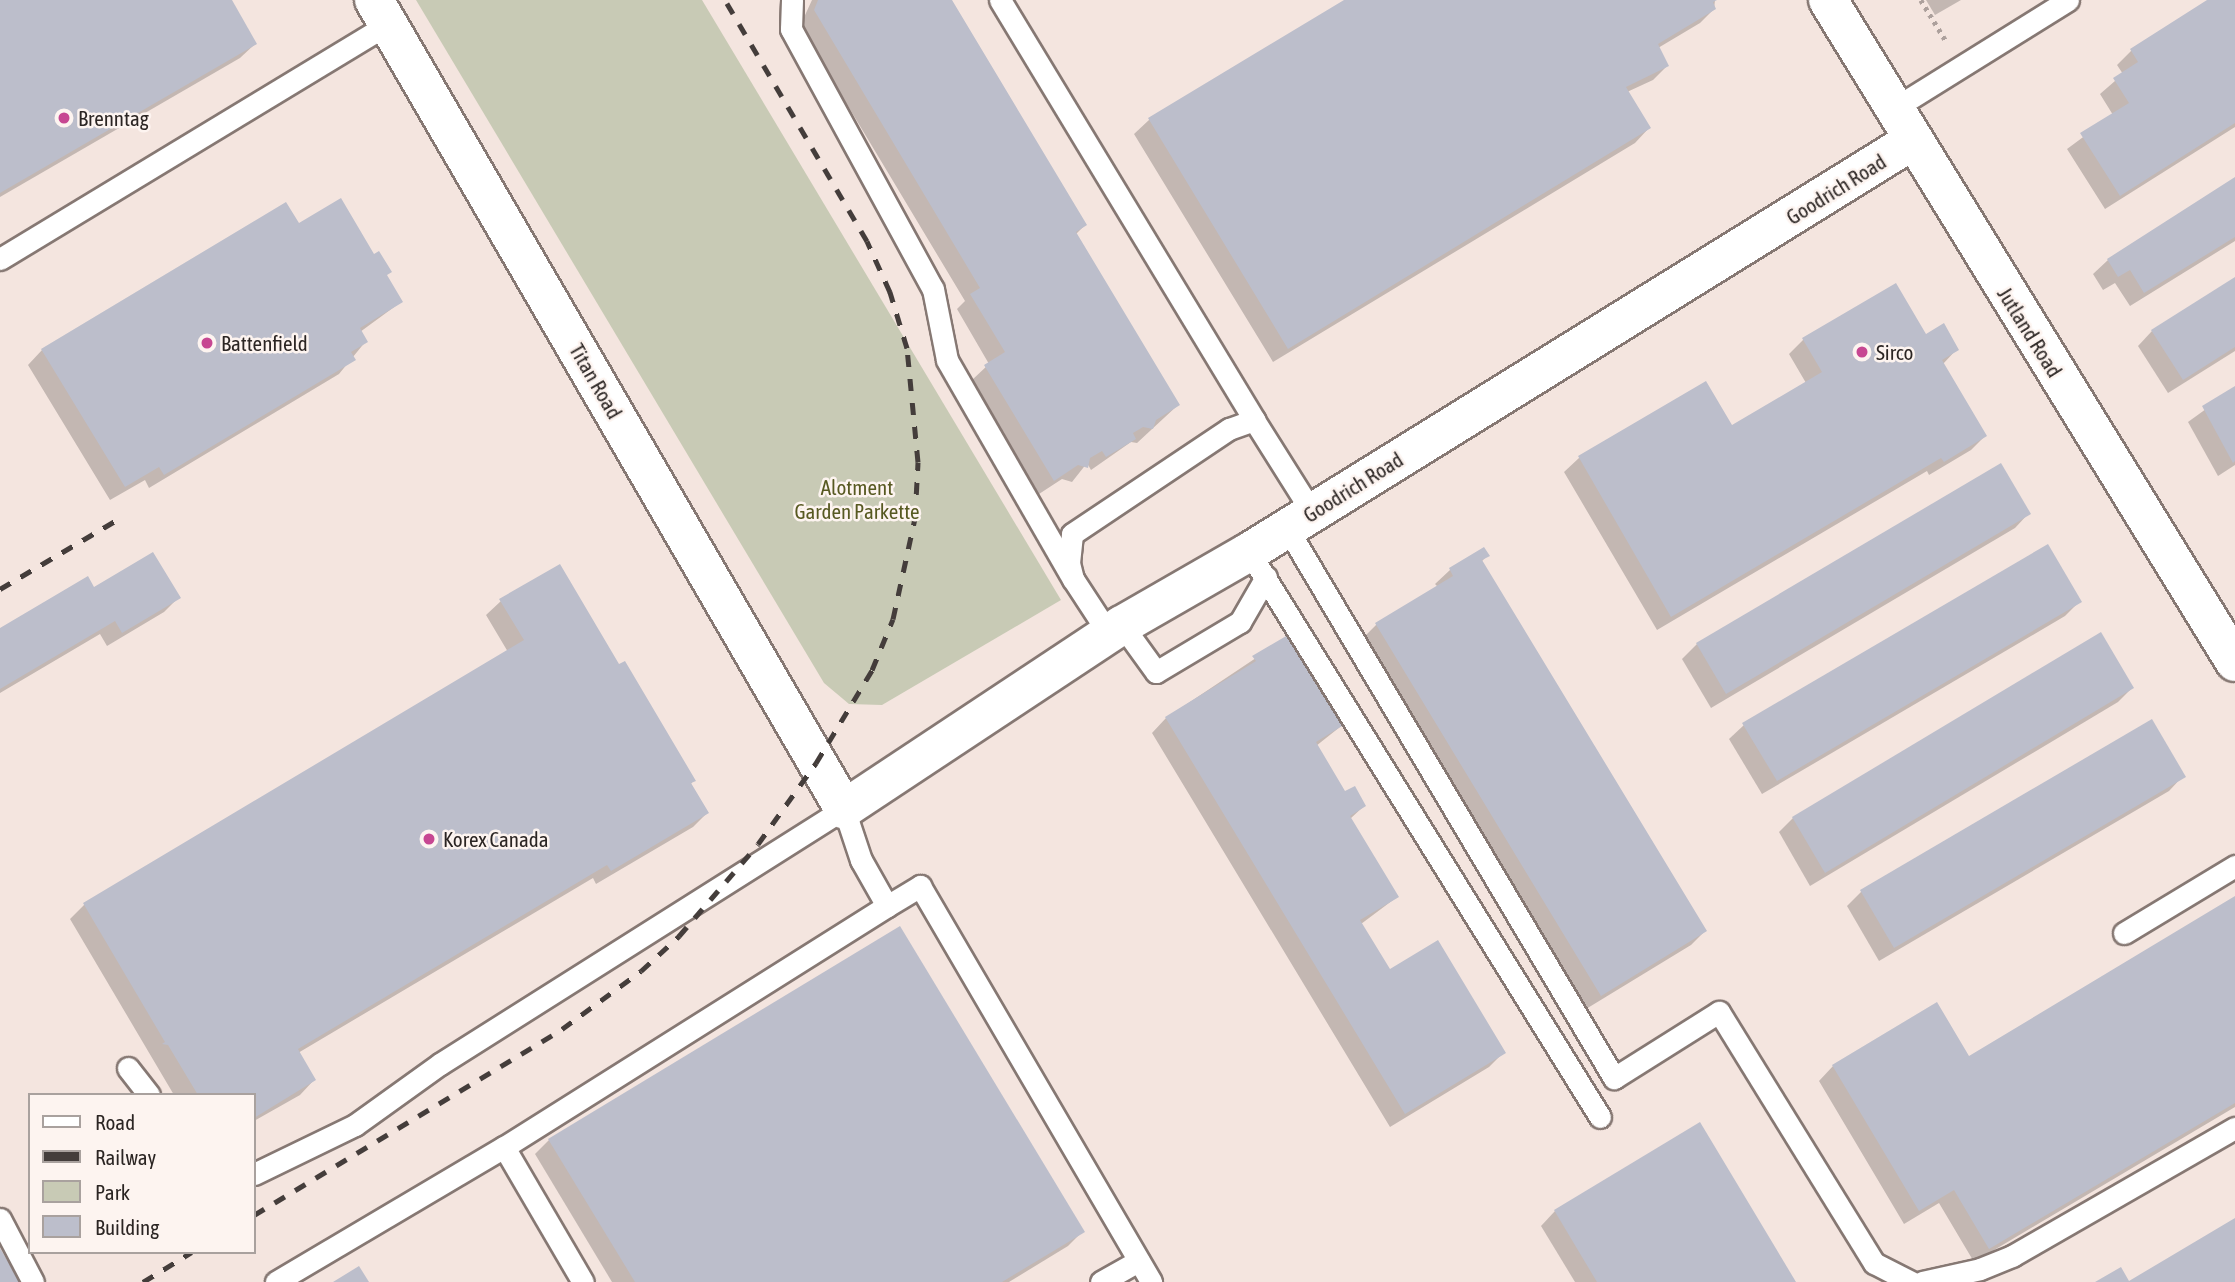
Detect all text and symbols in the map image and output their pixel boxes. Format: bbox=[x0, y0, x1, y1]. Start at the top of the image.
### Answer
place label: Brenntag bbox=[78, 105, 149, 131]
marker: Brenntag bbox=[56, 110, 72, 126]
street label: Goodrich Road bbox=[1782, 148, 1890, 230]
street label: Jutland Road bbox=[1992, 282, 2068, 382]
place label: Battenfield bbox=[221, 330, 308, 356]
marker: Battenfield bbox=[199, 335, 215, 351]
street label: Titan Road bbox=[564, 339, 628, 423]
place label: Sirco bbox=[1876, 339, 1913, 365]
marker: Sirco bbox=[1854, 344, 1870, 360]
street label: Goodrich Road bbox=[1299, 446, 1407, 528]
park label: Alotment Garden Parkette bbox=[794, 474, 920, 524]
place label: Korex Canada bbox=[443, 826, 549, 852]
marker: Korex Canada bbox=[421, 831, 437, 847]
legend bbox=[28, 1093, 256, 1254]
text: Road bbox=[95, 1110, 135, 1134]
text: Railway bbox=[95, 1145, 156, 1169]
text: Park bbox=[95, 1180, 130, 1204]
text: Building bbox=[95, 1215, 159, 1239]

